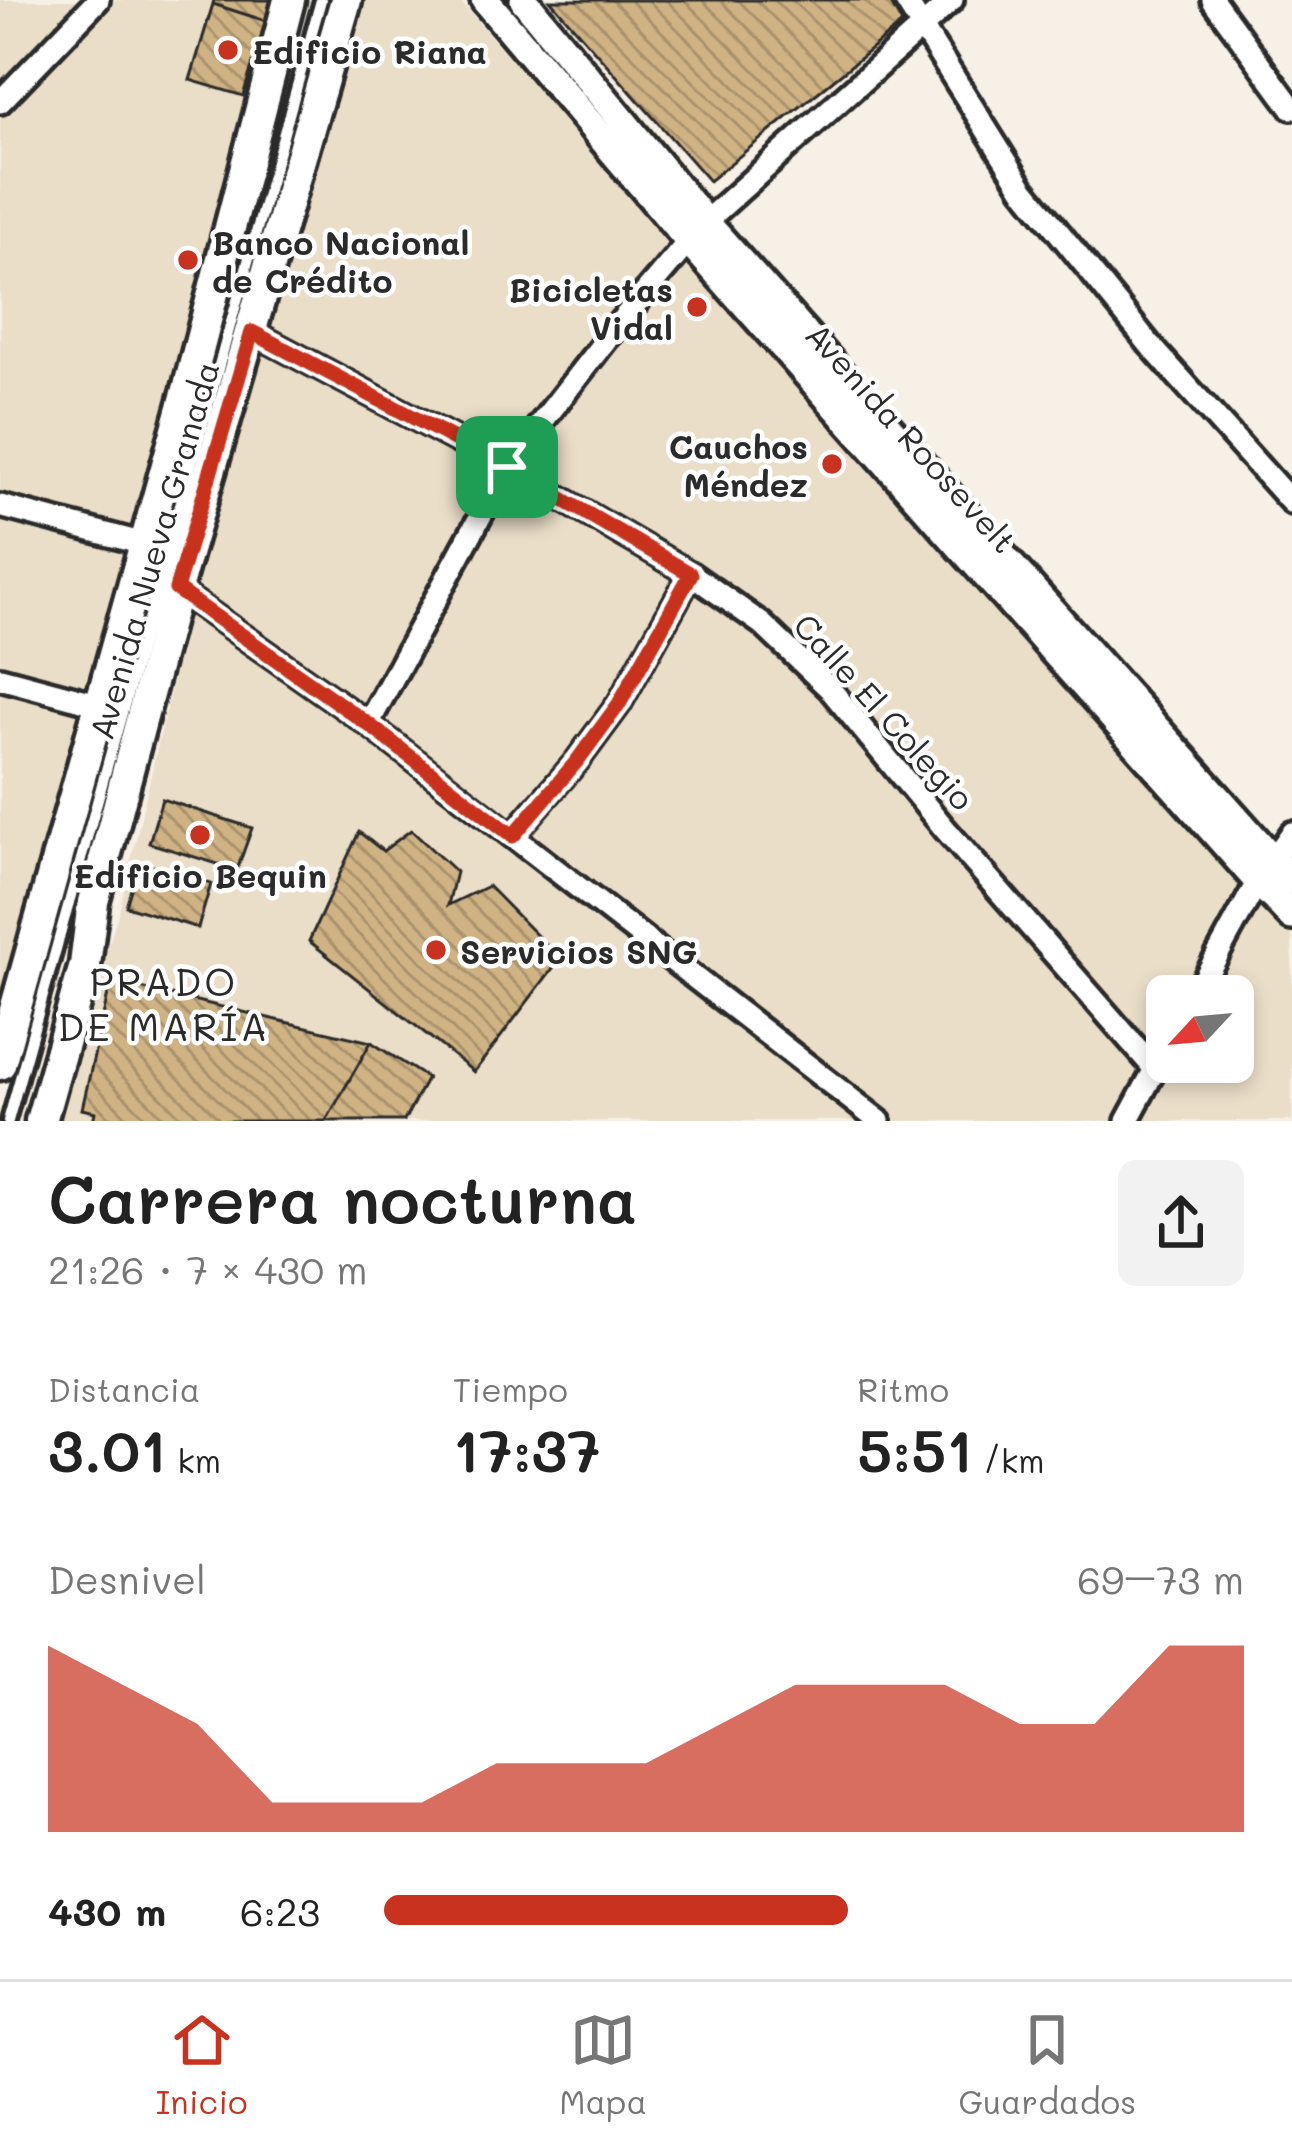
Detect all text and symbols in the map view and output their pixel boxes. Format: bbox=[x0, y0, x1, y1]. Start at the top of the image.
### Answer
place label: Edificio Riana bbox=[252, 29, 487, 72]
marker: Edificio Riana bbox=[215, 37, 241, 63]
place label: Banco Nacional de Crédito bbox=[212, 220, 469, 301]
marker: Banco Nacional de Crédito bbox=[175, 247, 201, 273]
place label: Bicicletas Vidal bbox=[509, 267, 673, 348]
marker: Bicicletas Vidal bbox=[684, 294, 710, 320]
street label: Avenida Roosevelt bbox=[797, 313, 1027, 561]
street label: Avenida Nueva Granada bbox=[78, 356, 228, 744]
pin bbox=[456, 416, 558, 518]
place label: Cauchos Méndez bbox=[669, 424, 808, 505]
icon: arrive bbox=[474, 434, 540, 500]
marker: Cauchos Méndez bbox=[819, 451, 845, 477]
street label: Calle El Colegio bbox=[785, 604, 985, 818]
marker: Edificio Bequin bbox=[187, 822, 213, 848]
place label: Edificio Bequin bbox=[73, 853, 327, 896]
place label: Servicios SNG bbox=[460, 929, 697, 972]
marker: Servicios SNG bbox=[423, 937, 449, 963]
district label: PRADO DE MARÍA bbox=[58, 955, 270, 1051]
north arrow bbox=[1146, 975, 1254, 1083]
map controls bbox=[1146, 975, 1254, 1083]
text: Carrera nocturna bbox=[48, 1155, 638, 1241]
button: share bbox=[1118, 1160, 1244, 1286]
text: 21:26 · 7 × 430 m bbox=[48, 1243, 368, 1294]
text: Distancia bbox=[48, 1367, 200, 1410]
text: Tiempo bbox=[453, 1367, 568, 1410]
text: Ritmo bbox=[857, 1367, 949, 1410]
text: 3.01 bbox=[48, 1410, 167, 1488]
text: 17:37 bbox=[453, 1410, 601, 1488]
text: 5:51 bbox=[857, 1410, 973, 1488]
text: km bbox=[167, 1438, 221, 1481]
text: /km bbox=[973, 1438, 1045, 1481]
text: Desnivel bbox=[48, 1553, 206, 1604]
text: 69–73 m bbox=[1077, 1553, 1244, 1604]
text: 430 m bbox=[48, 1885, 166, 1936]
text: 6:23 bbox=[240, 1885, 320, 1936]
tab: Inicio bbox=[156, 2007, 248, 2122]
tab: Mapa bbox=[559, 2007, 647, 2122]
tab: Guardados bbox=[959, 2007, 1136, 2122]

